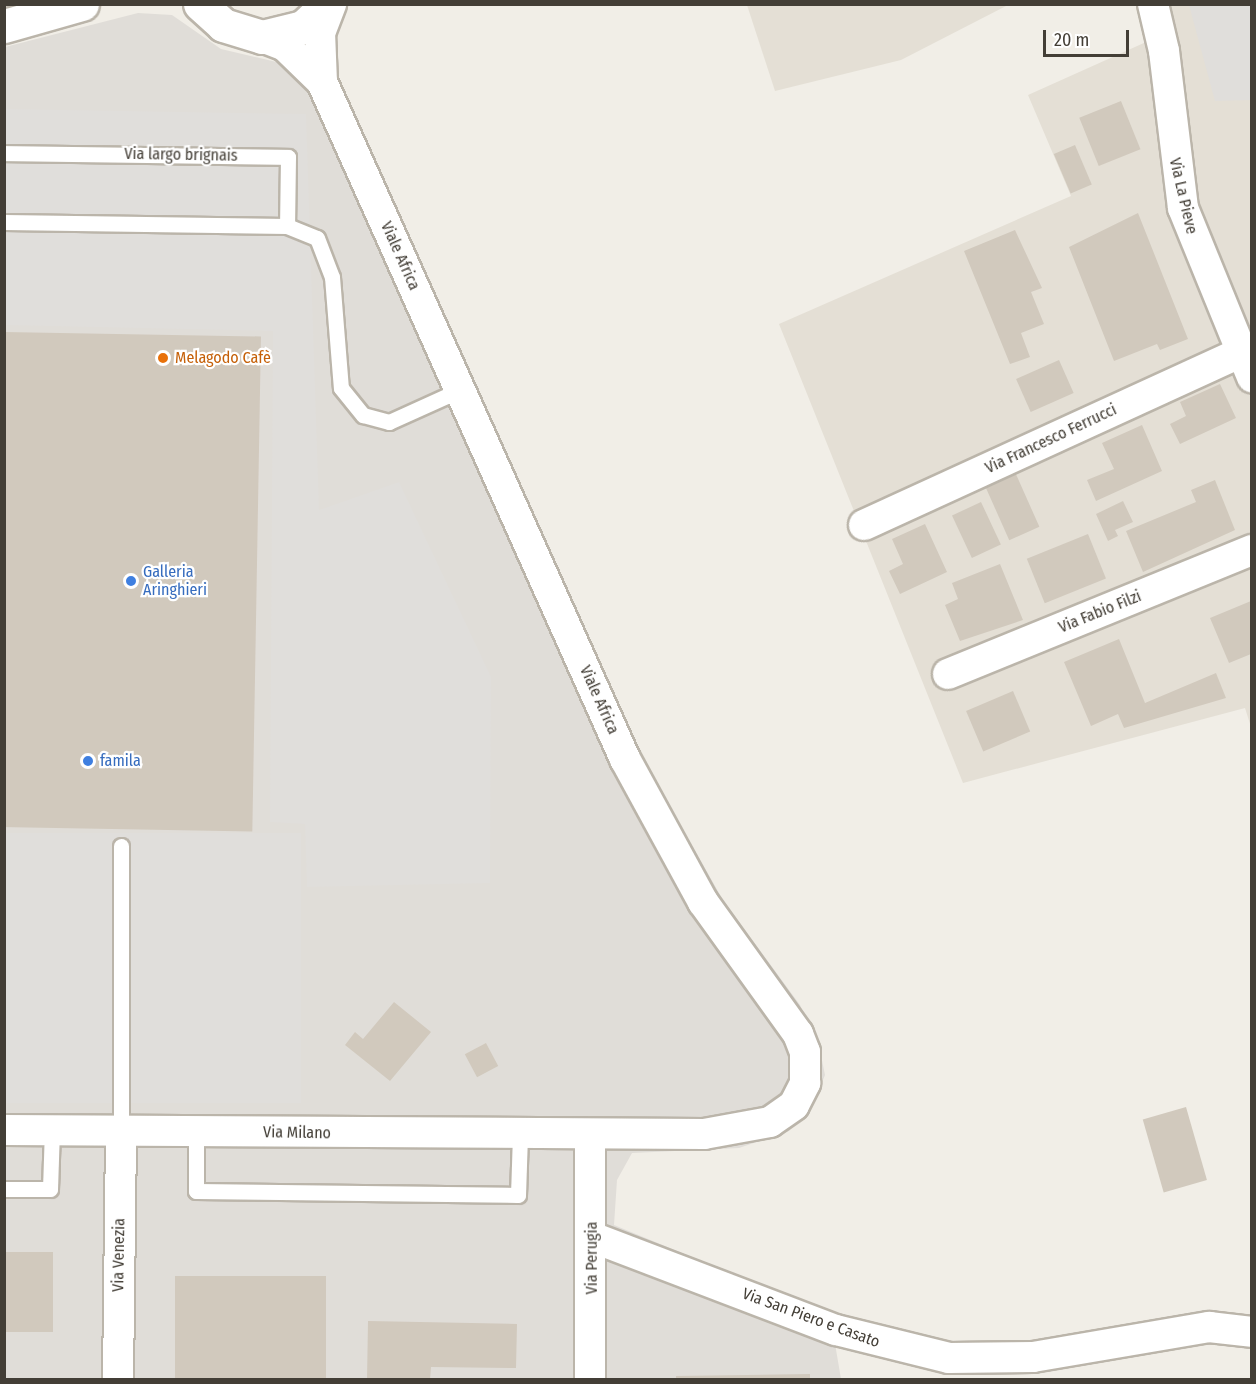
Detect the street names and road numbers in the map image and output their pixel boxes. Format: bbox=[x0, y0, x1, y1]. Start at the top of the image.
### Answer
street label: Via largo brignais bbox=[124, 144, 238, 166]
street label: Via La Pieve bbox=[1165, 156, 1201, 236]
street label: Viale Africa bbox=[376, 219, 424, 293]
street label: Via Francesco Ferrucci bbox=[982, 400, 1120, 478]
street label: Via Fabio Filzi bbox=[1056, 587, 1144, 637]
street label: Viale Africa bbox=[575, 663, 623, 737]
street label: Via Milano bbox=[263, 1123, 331, 1143]
street label: Via Venezia bbox=[109, 1218, 129, 1292]
street label: Via Perugia bbox=[582, 1222, 602, 1294]
street label: Via San Piero e Casato bbox=[740, 1284, 882, 1352]

